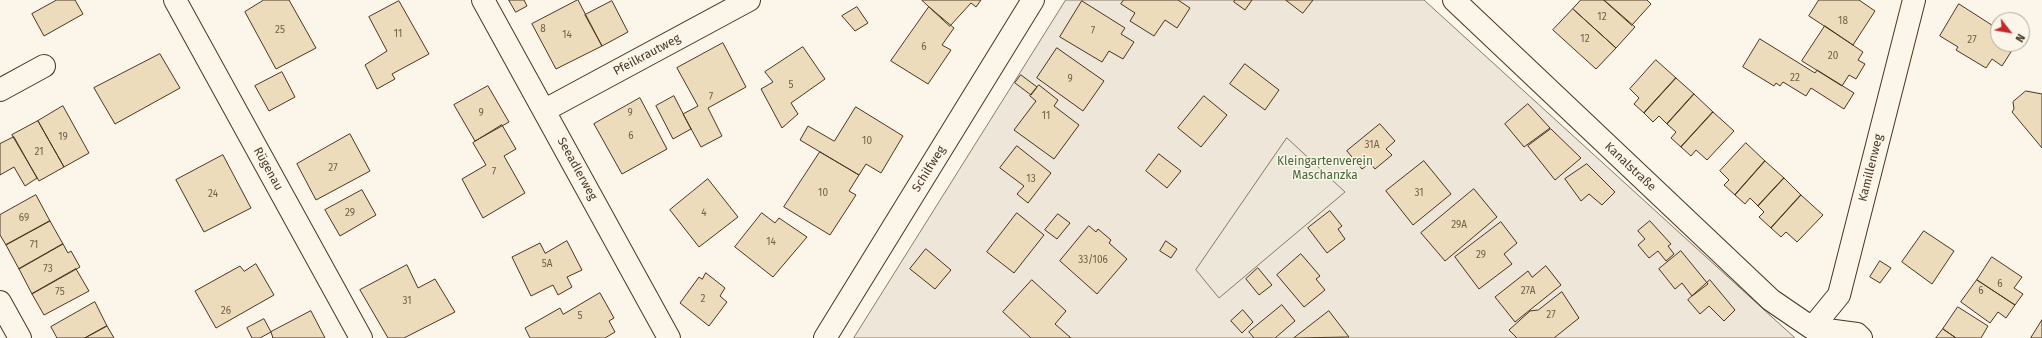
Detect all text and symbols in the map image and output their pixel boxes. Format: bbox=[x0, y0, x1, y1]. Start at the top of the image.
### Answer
house number: 12 bbox=[1597, 11, 1607, 23]
north arrow bbox=[1990, 12, 2030, 52]
house number: 18 bbox=[1838, 15, 1848, 27]
house number: 8 bbox=[540, 23, 546, 35]
house number: 25 bbox=[275, 24, 285, 36]
house number: 7 bbox=[1091, 25, 1095, 37]
house number: 11 bbox=[394, 28, 402, 40]
house number: 14 bbox=[562, 29, 572, 41]
street label: Pfeilkrautweg bbox=[611, 31, 683, 79]
text: N bbox=[2012, 31, 2027, 44]
house number: 12 bbox=[1580, 33, 1590, 45]
house number: 27 bbox=[1967, 34, 1977, 46]
house number: 6 bbox=[921, 41, 927, 53]
house number: 20 bbox=[1828, 50, 1838, 62]
house number: 22 bbox=[1790, 72, 1800, 84]
house number: 9 bbox=[1067, 73, 1073, 85]
house number: 5 bbox=[788, 79, 794, 91]
house number: 7 bbox=[709, 91, 713, 103]
house number: 9 bbox=[478, 107, 484, 119]
house number: 9 bbox=[627, 107, 633, 119]
house number: 11 bbox=[1042, 110, 1050, 122]
house number: 6 bbox=[628, 130, 634, 142]
house number: 19 bbox=[58, 131, 68, 143]
street label: Kamillenweg bbox=[1856, 133, 1886, 203]
street label: Seeadlerweg bbox=[554, 135, 600, 203]
house number: 10 bbox=[862, 135, 872, 147]
house number: 31A bbox=[1365, 139, 1379, 151]
street label: Kanalstraße bbox=[1601, 140, 1659, 194]
street label: Schilfweg bbox=[909, 143, 949, 195]
street label: Rügenau bbox=[250, 145, 286, 193]
house number: 21 bbox=[34, 146, 44, 158]
park label: Kleingartenverein Maschanzka bbox=[1277, 155, 1373, 183]
house number: 27 bbox=[328, 162, 338, 174]
house number: 7 bbox=[492, 166, 496, 178]
house number: 13 bbox=[1026, 173, 1036, 185]
house number: 10 bbox=[818, 187, 828, 199]
house number: 31 bbox=[1414, 187, 1424, 199]
house number: 24 bbox=[208, 188, 218, 200]
house number: 29 bbox=[345, 207, 355, 219]
house number: 4 bbox=[701, 207, 707, 219]
house number: 69 bbox=[19, 212, 29, 224]
house number: 29A bbox=[1451, 219, 1467, 231]
house number: 14 bbox=[766, 236, 776, 248]
house number: 71 bbox=[30, 239, 38, 251]
house number: 29 bbox=[1476, 249, 1486, 261]
house number: 33/106 bbox=[1078, 254, 1108, 266]
house number: 5A bbox=[542, 258, 552, 270]
house number: 73 bbox=[43, 263, 53, 275]
house number: 6 bbox=[1997, 278, 2003, 290]
house number: 27A bbox=[1521, 285, 1535, 297]
house number: 6 bbox=[1978, 285, 1984, 297]
house number: 75 bbox=[55, 286, 65, 298]
house number: 2 bbox=[701, 293, 705, 305]
house number: 31 bbox=[402, 295, 412, 307]
house number: 26 bbox=[221, 305, 231, 317]
house number: 27 bbox=[1546, 309, 1556, 321]
house number: 5 bbox=[577, 310, 583, 322]

